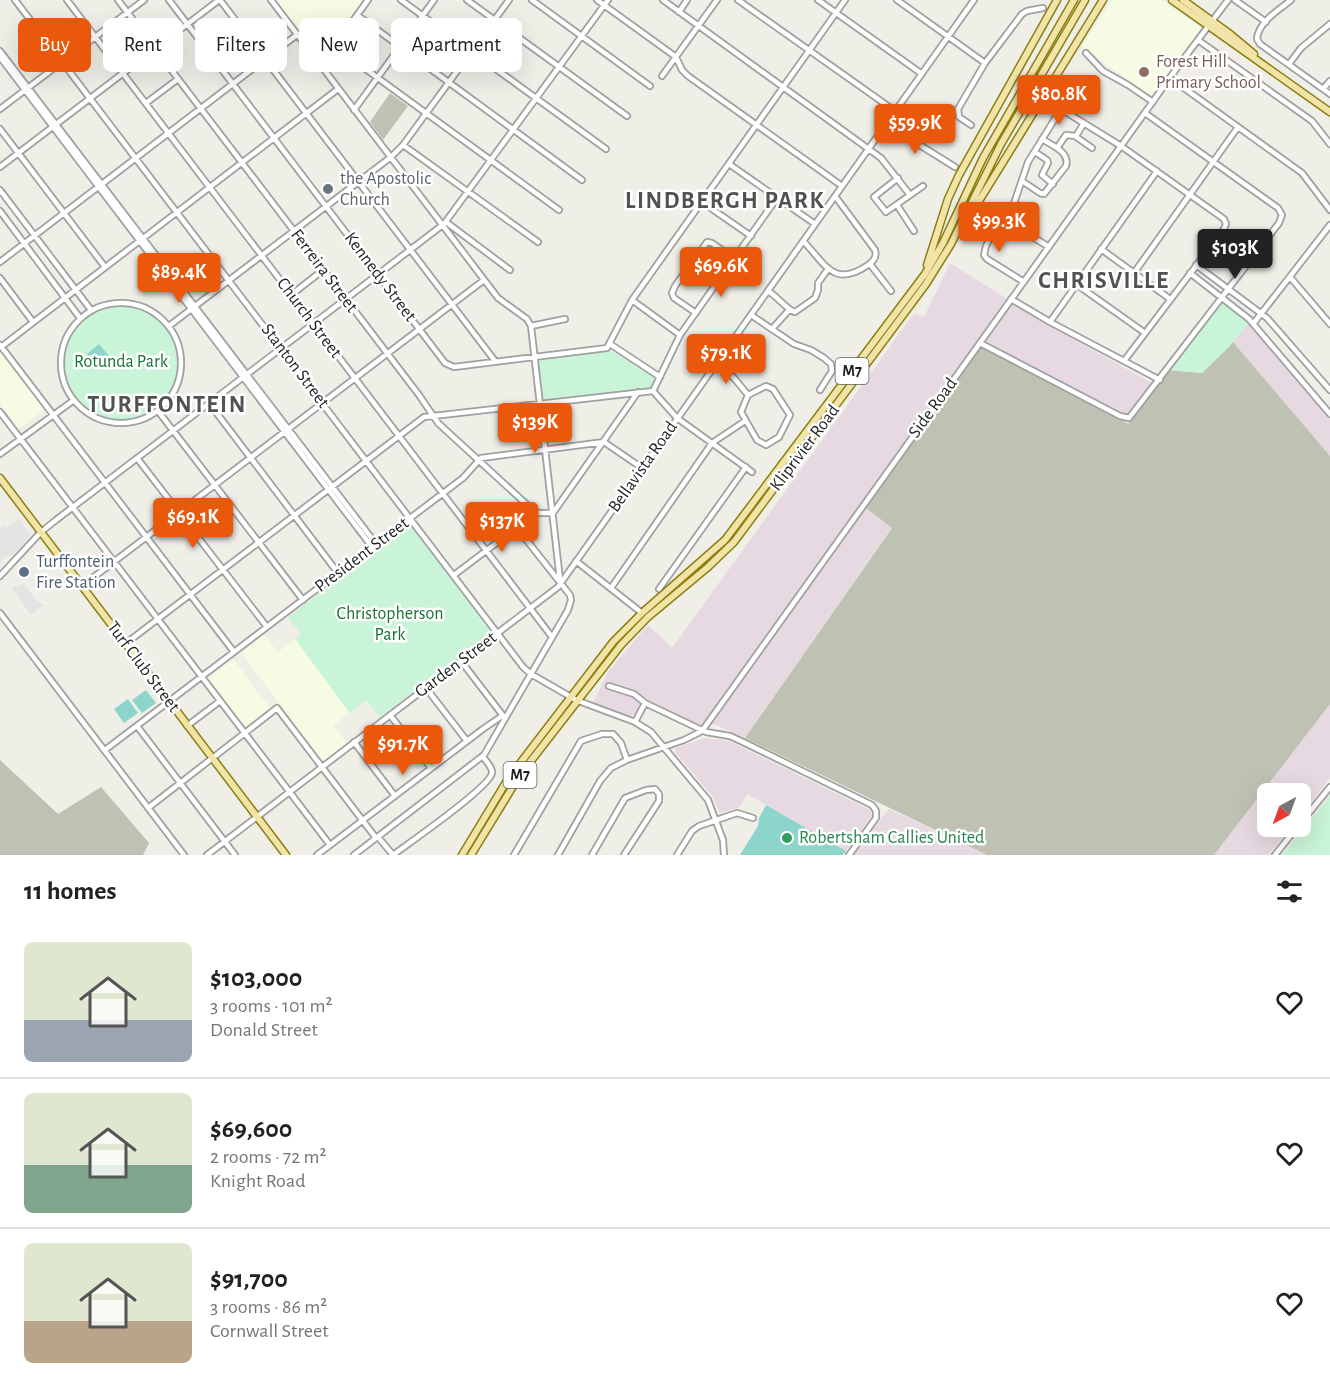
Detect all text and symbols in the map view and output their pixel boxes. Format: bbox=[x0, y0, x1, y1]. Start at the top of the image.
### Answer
chip: Buy bbox=[18, 18, 91, 72]
chip: Rent bbox=[103, 18, 183, 72]
chip: Filters bbox=[195, 18, 287, 72]
chip: New bbox=[299, 18, 379, 72]
chip: Apartment bbox=[391, 18, 522, 72]
place label: Forest Hill Primary School bbox=[1156, 53, 1261, 92]
marker: Forest Hill Primary School bbox=[1137, 65, 1151, 79]
pin: $80.8K bbox=[1010, 75, 1108, 126]
text: $80.8K bbox=[1031, 84, 1087, 104]
pin: $59.9K bbox=[866, 104, 964, 155]
text: $59.9K bbox=[888, 113, 942, 133]
place label: the Apostolic Church bbox=[340, 170, 431, 209]
marker: the Apostolic Church bbox=[321, 182, 335, 196]
district label: LINDBERGH PARK bbox=[625, 189, 825, 213]
pin: $99.3K bbox=[950, 202, 1048, 253]
text: $99.3K bbox=[972, 211, 1026, 231]
street label: Ferreira Street bbox=[287, 226, 361, 316]
street label: Kennedy Street bbox=[341, 229, 419, 325]
pin: $103K bbox=[1193, 229, 1277, 280]
text: $103K bbox=[1212, 238, 1258, 258]
pin: $69.6K bbox=[672, 247, 770, 298]
pin: $89.4K bbox=[130, 253, 228, 304]
text: $69.6K bbox=[694, 256, 748, 276]
text: $89.4K bbox=[152, 262, 206, 282]
district label: CHRISVILLE bbox=[1038, 269, 1170, 293]
street label: Church Street bbox=[273, 275, 345, 362]
street label: Stanton Street bbox=[258, 320, 333, 412]
pin: $79.1K bbox=[677, 334, 775, 385]
text: $79.1K bbox=[701, 343, 751, 363]
park label: Rotunda Park bbox=[74, 353, 169, 371]
road number: M7 bbox=[836, 358, 868, 384]
street label: Side Road bbox=[905, 375, 961, 441]
district label: TURFFONTEIN bbox=[87, 393, 247, 417]
street label: Kliprivier Road bbox=[767, 402, 843, 494]
pin: $139K bbox=[493, 403, 577, 454]
text: $139K bbox=[512, 412, 558, 432]
street label: Bellavista Road bbox=[605, 418, 681, 516]
pin: $69.1K bbox=[144, 498, 242, 549]
pin: $137K bbox=[460, 502, 544, 553]
text: $69.1K bbox=[167, 507, 219, 527]
text: $137K bbox=[479, 511, 525, 531]
street label: President Street bbox=[312, 514, 412, 596]
place label: Turffontein Fire Station bbox=[36, 553, 116, 592]
marker: Turffontein Fire Station bbox=[17, 565, 31, 579]
park label: Christopherson Park bbox=[337, 605, 443, 644]
street label: Turf Club Street bbox=[103, 618, 183, 716]
street label: Garden Street bbox=[412, 629, 500, 701]
pin: $91.7K bbox=[354, 725, 452, 776]
text: $91.7K bbox=[378, 734, 428, 754]
road number: M7 bbox=[504, 762, 536, 788]
north arrow bbox=[1257, 783, 1311, 837]
map controls bbox=[1257, 783, 1311, 837]
place label: Robertsham Callies United bbox=[799, 829, 984, 847]
marker: Robertsham Callies United bbox=[780, 831, 794, 845]
icon: filters bbox=[1273, 875, 1306, 908]
text: 11 homes bbox=[24, 878, 116, 904]
text: $103,000 bbox=[210, 965, 302, 991]
icon: home bbox=[72, 966, 144, 1038]
icon: heart bbox=[1273, 986, 1306, 1019]
text: 3 rooms · 101 m² bbox=[210, 996, 333, 1016]
text: Donald Street bbox=[210, 1020, 318, 1040]
text: $69,600 bbox=[210, 1116, 292, 1142]
icon: home bbox=[72, 1117, 144, 1189]
icon: heart bbox=[1273, 1137, 1306, 1170]
text: 2 rooms · 72 m² bbox=[210, 1147, 327, 1167]
text: Knight Road bbox=[210, 1171, 306, 1191]
text: $91,700 bbox=[210, 1266, 288, 1292]
icon: home bbox=[72, 1267, 144, 1339]
icon: heart bbox=[1273, 1287, 1306, 1320]
text: 3 rooms · 86 m² bbox=[210, 1297, 327, 1317]
text: Cornwall Street bbox=[210, 1321, 329, 1341]

